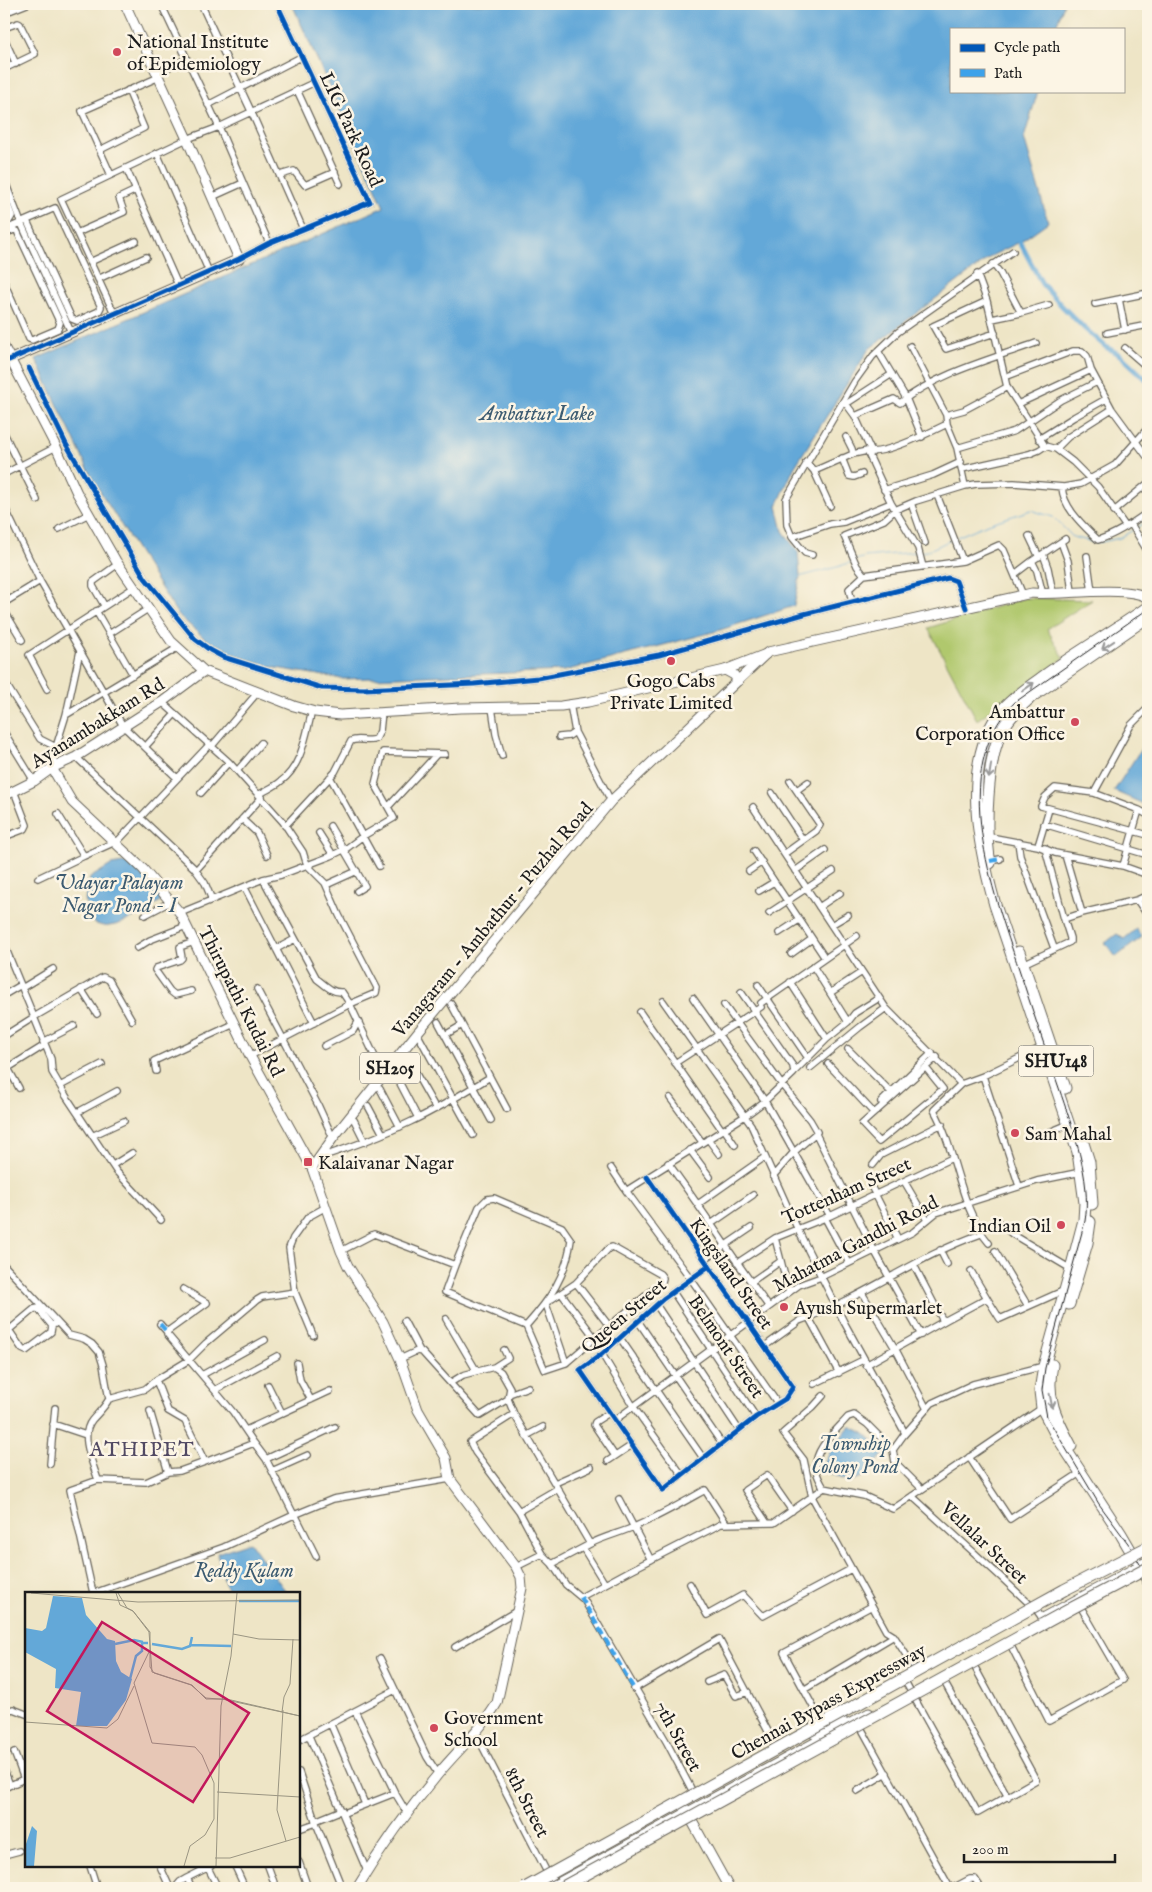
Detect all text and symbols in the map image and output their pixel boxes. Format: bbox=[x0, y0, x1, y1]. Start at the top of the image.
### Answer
legend bbox=[950, 28, 1124, 92]
place label: National Institute of Epidemiology bbox=[127, 31, 269, 77]
text: Cycle path bbox=[994, 38, 1060, 57]
marker: National Institute of Epidemiology bbox=[111, 46, 123, 58]
text: Path bbox=[994, 64, 1022, 83]
street label: LIG Park Road bbox=[313, 69, 388, 192]
water label: Ambattur Lake bbox=[478, 402, 594, 427]
one-way arrow bbox=[1102, 640, 1116, 650]
marker: Gogo Cabs Private Limited bbox=[665, 655, 677, 667]
place label: Gogo Cabs Private Limited bbox=[610, 670, 733, 716]
street label: Ayanambakkam Rd bbox=[26, 673, 170, 775]
one-way arrow bbox=[1021, 682, 1034, 693]
place label: Ambattur Corporation Office bbox=[915, 701, 1065, 747]
marker: Ambattur Corporation Office bbox=[1069, 716, 1081, 728]
one-way arrow bbox=[985, 763, 995, 779]
street label: Vanagaram - Ambathur - Puzhal Road bbox=[387, 797, 600, 1044]
water label: Udayar Palayam Nagar Pond - I bbox=[55, 871, 183, 920]
street label: Thirupathi Kudai Rd bbox=[192, 923, 289, 1082]
road number: SHU148 bbox=[1018, 1046, 1094, 1076]
road number: SH205 bbox=[360, 1052, 420, 1084]
place label: Sam Mahal bbox=[1025, 1123, 1112, 1147]
marker: Sam Mahal bbox=[1009, 1127, 1021, 1139]
place label: Kalaivanar Nagar bbox=[318, 1152, 454, 1176]
street label: Tottenham Street bbox=[779, 1152, 915, 1231]
marker: Kalaivanar Nagar bbox=[302, 1156, 314, 1168]
street label: Mahatma Gandhi Road bbox=[769, 1191, 943, 1299]
street label: Kingsland Street bbox=[683, 1214, 778, 1335]
place label: Indian Oil bbox=[969, 1215, 1052, 1239]
marker: Indian Oil bbox=[1055, 1219, 1067, 1231]
street label: Queen Street bbox=[577, 1274, 672, 1359]
street label: Belmont Street bbox=[682, 1291, 769, 1404]
place label: Ayush Supermarlet bbox=[793, 1297, 943, 1321]
marker: Ayush Supermarlet bbox=[778, 1301, 790, 1313]
one-way arrow bbox=[1047, 1393, 1057, 1409]
water label: Township Colony Pond bbox=[811, 1432, 900, 1480]
district label: ATHIPET bbox=[89, 1437, 194, 1464]
street label: Vellalar Street bbox=[934, 1496, 1033, 1590]
water label: Reddy Kulam bbox=[194, 1559, 294, 1584]
inset map bbox=[25, 1592, 300, 1867]
street label: Chennai Bypass Expressway bbox=[727, 1639, 931, 1766]
street label: 7th Street bbox=[648, 1698, 707, 1777]
place label: Government School bbox=[444, 1707, 544, 1753]
marker: Government School bbox=[428, 1722, 440, 1734]
street label: 8th Street bbox=[498, 1764, 554, 1842]
scale bar bbox=[964, 1832, 1116, 1864]
text: 200 m bbox=[972, 1840, 1009, 1859]

